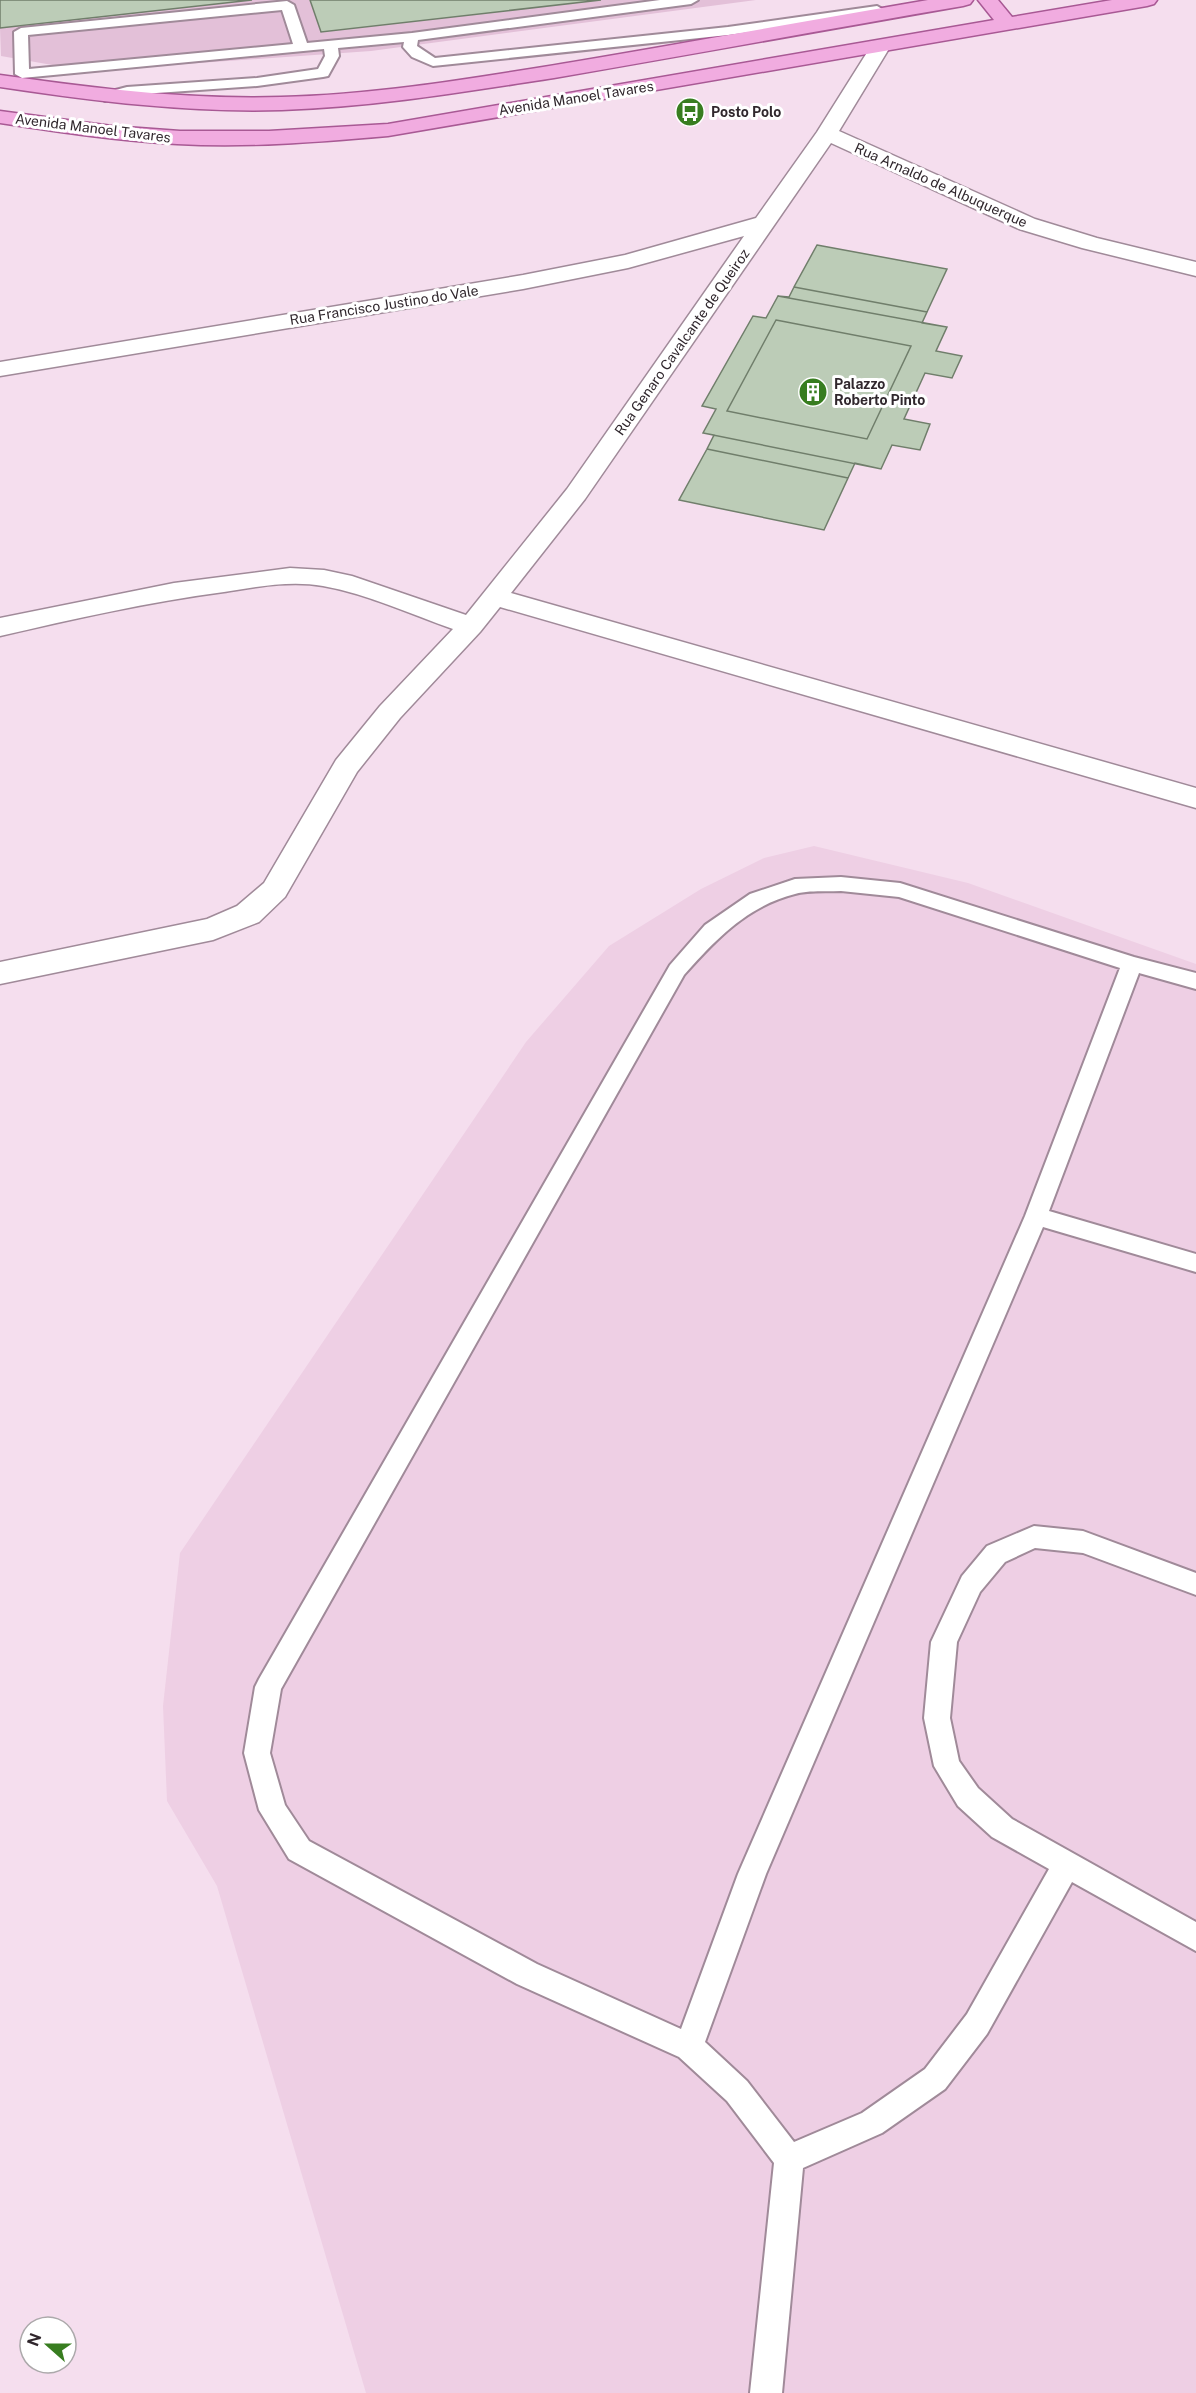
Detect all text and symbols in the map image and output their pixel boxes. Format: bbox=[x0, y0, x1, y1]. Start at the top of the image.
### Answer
street label: Avenida Manoel Tavares bbox=[497, 78, 655, 118]
bus stop icon: Posto Polo bbox=[674, 96, 706, 128]
place label: Posto Polo bbox=[711, 104, 781, 120]
street label: Avenida Manoel Tavares bbox=[14, 111, 172, 145]
street label: Rua Arnaldo de Albuquerque bbox=[852, 140, 1030, 230]
street label: Rua Genaro Cavalcante de Queiroz bbox=[611, 246, 753, 438]
street label: Rua Francisco Justino do Vale bbox=[288, 282, 480, 328]
building icon: Palazzo Roberto Pinto bbox=[797, 376, 829, 408]
place label: Palazzo Roberto Pinto bbox=[834, 376, 925, 408]
north arrow bbox=[18, 2315, 78, 2375]
text: N bbox=[23, 2331, 46, 2349]

